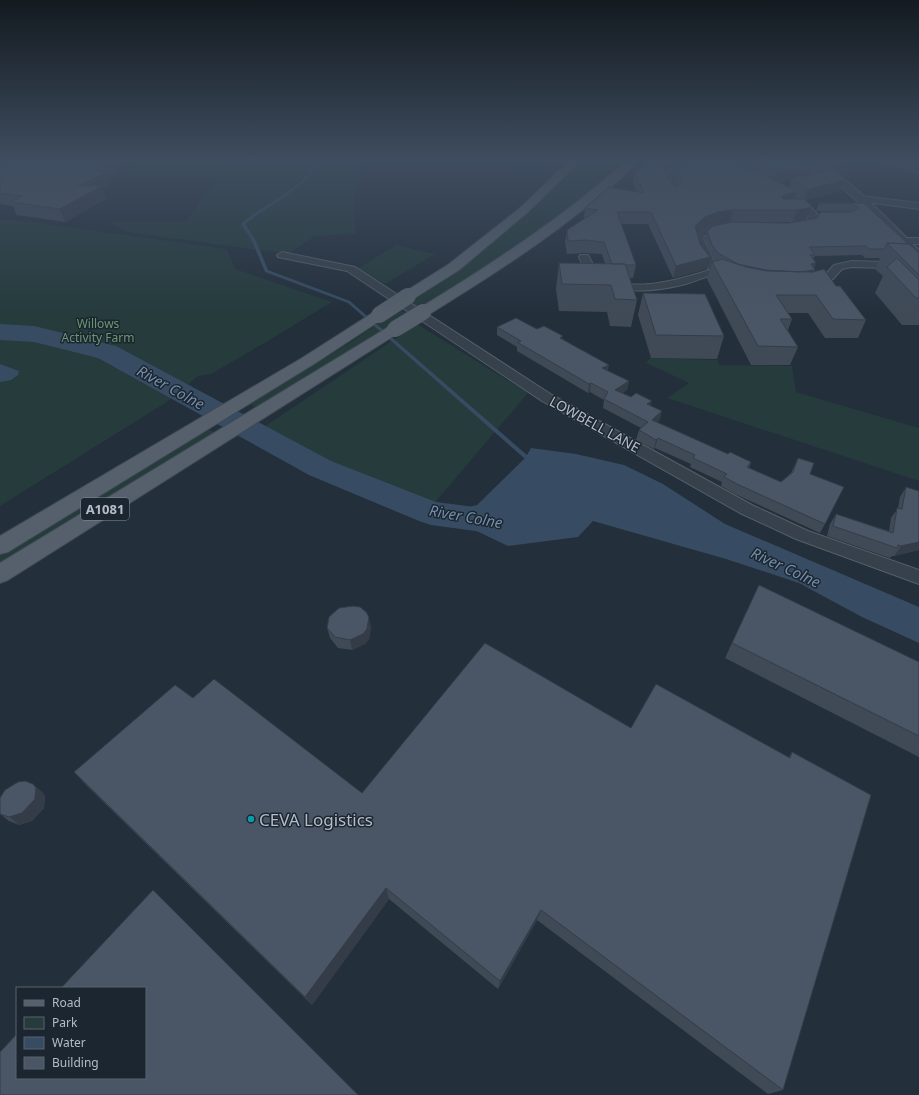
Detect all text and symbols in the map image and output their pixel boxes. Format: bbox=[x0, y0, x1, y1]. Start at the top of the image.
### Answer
park label: Willows Activity Farm bbox=[62, 315, 134, 346]
water label: River Colne bbox=[134, 360, 209, 414]
street label: LOWBELL LANE bbox=[546, 391, 644, 457]
road number: A1081 bbox=[81, 498, 129, 520]
water label: River Colne bbox=[428, 500, 505, 532]
water label: River Colne bbox=[748, 542, 824, 592]
place label: CEVA Logistics bbox=[259, 808, 373, 831]
marker: CEVA Logistics bbox=[246, 814, 256, 824]
legend bbox=[16, 987, 146, 1079]
text: Road bbox=[52, 994, 81, 1011]
text: Park bbox=[52, 1014, 78, 1031]
text: Water bbox=[52, 1034, 86, 1051]
text: Building bbox=[52, 1054, 99, 1071]

